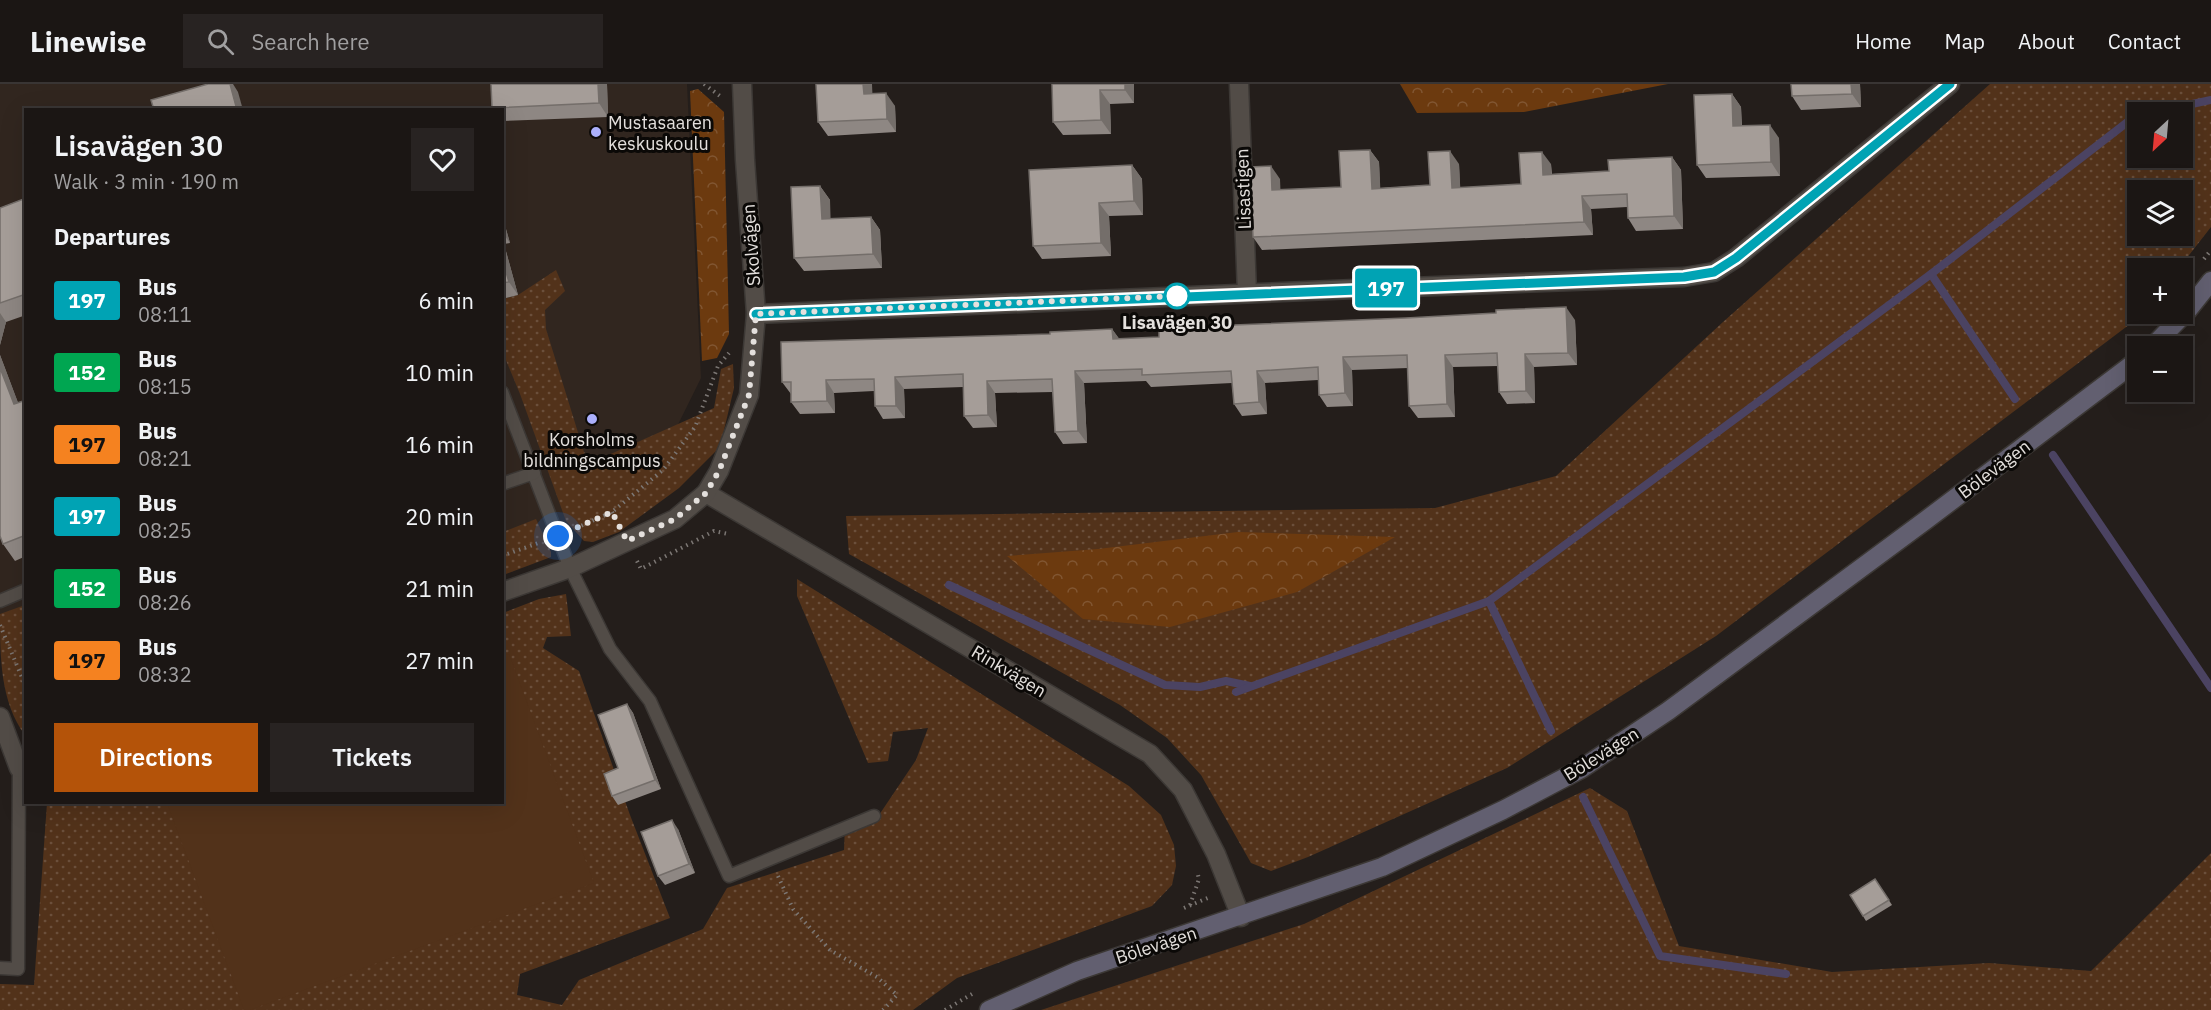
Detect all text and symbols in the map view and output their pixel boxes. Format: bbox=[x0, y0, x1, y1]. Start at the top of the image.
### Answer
search box bbox=[183, 14, 603, 68]
text: Linewise bbox=[30, 23, 147, 60]
icon: search bbox=[204, 25, 237, 58]
text: Search here bbox=[252, 27, 370, 56]
text: Home bbox=[1855, 27, 1912, 55]
text: Map bbox=[1945, 27, 1985, 55]
text: About bbox=[2018, 27, 2075, 55]
text: Contact bbox=[2108, 27, 2181, 55]
north arrow bbox=[2127, 102, 2193, 168]
map controls bbox=[2127, 102, 2193, 402]
place label: Mustasaaren keskuskoulu bbox=[608, 111, 712, 155]
marker: Mustasaaren keskuskoulu bbox=[589, 125, 603, 139]
text: Lisavägen 30 bbox=[54, 127, 223, 164]
button: heart bbox=[411, 128, 474, 191]
street label: Lisastigen bbox=[1230, 148, 1256, 230]
text: Walk · 3 min · 190 m bbox=[54, 168, 239, 195]
button: layers bbox=[2127, 180, 2193, 246]
street label: Skolvägen bbox=[737, 203, 765, 287]
text: Departures bbox=[54, 222, 170, 251]
button: + bbox=[2127, 258, 2193, 324]
line badge: 197 bbox=[1352, 268, 1420, 308]
text: Bus bbox=[138, 272, 177, 301]
text: 197 bbox=[1367, 274, 1405, 302]
marker: Lisavägen 30 bbox=[1164, 283, 1190, 309]
text: 197 bbox=[68, 286, 106, 314]
text: 6 min bbox=[418, 286, 474, 315]
text: 08:11 bbox=[138, 301, 192, 328]
place label: Lisavägen 30 bbox=[1122, 311, 1232, 334]
button: − bbox=[2127, 336, 2193, 402]
text: Bus bbox=[138, 344, 177, 373]
text: 152 bbox=[68, 358, 106, 386]
text: 10 min bbox=[405, 358, 474, 387]
text: 08:15 bbox=[138, 373, 192, 400]
marker: Korsholms bildningscampus bbox=[585, 412, 599, 426]
text: Bus bbox=[138, 416, 177, 445]
place label: Korsholms bildningscampus bbox=[523, 428, 661, 472]
text: 197 bbox=[68, 430, 106, 458]
text: 16 min bbox=[405, 430, 474, 459]
street label: Bölevägen bbox=[1953, 434, 2035, 504]
text: 08:21 bbox=[138, 445, 192, 472]
text: Bus bbox=[138, 488, 177, 517]
text: 197 bbox=[68, 502, 106, 530]
text: 20 min bbox=[405, 502, 474, 531]
text: 08:25 bbox=[138, 517, 192, 544]
your location bbox=[543, 521, 573, 551]
text: Bus bbox=[138, 560, 177, 589]
text: 152 bbox=[68, 574, 106, 602]
text: 21 min bbox=[405, 574, 474, 603]
text: 08:26 bbox=[138, 589, 192, 616]
text: Bus bbox=[138, 632, 177, 661]
street label: Rinkvägen bbox=[967, 640, 1051, 702]
text: 197 bbox=[68, 646, 106, 674]
text: 27 min bbox=[405, 646, 474, 675]
text: 08:32 bbox=[138, 661, 192, 688]
street label: Bölevägen bbox=[1559, 722, 1643, 786]
button: Directions bbox=[54, 723, 258, 792]
button: Tickets bbox=[270, 723, 474, 792]
street label: Bölevägen bbox=[1112, 921, 1200, 969]

